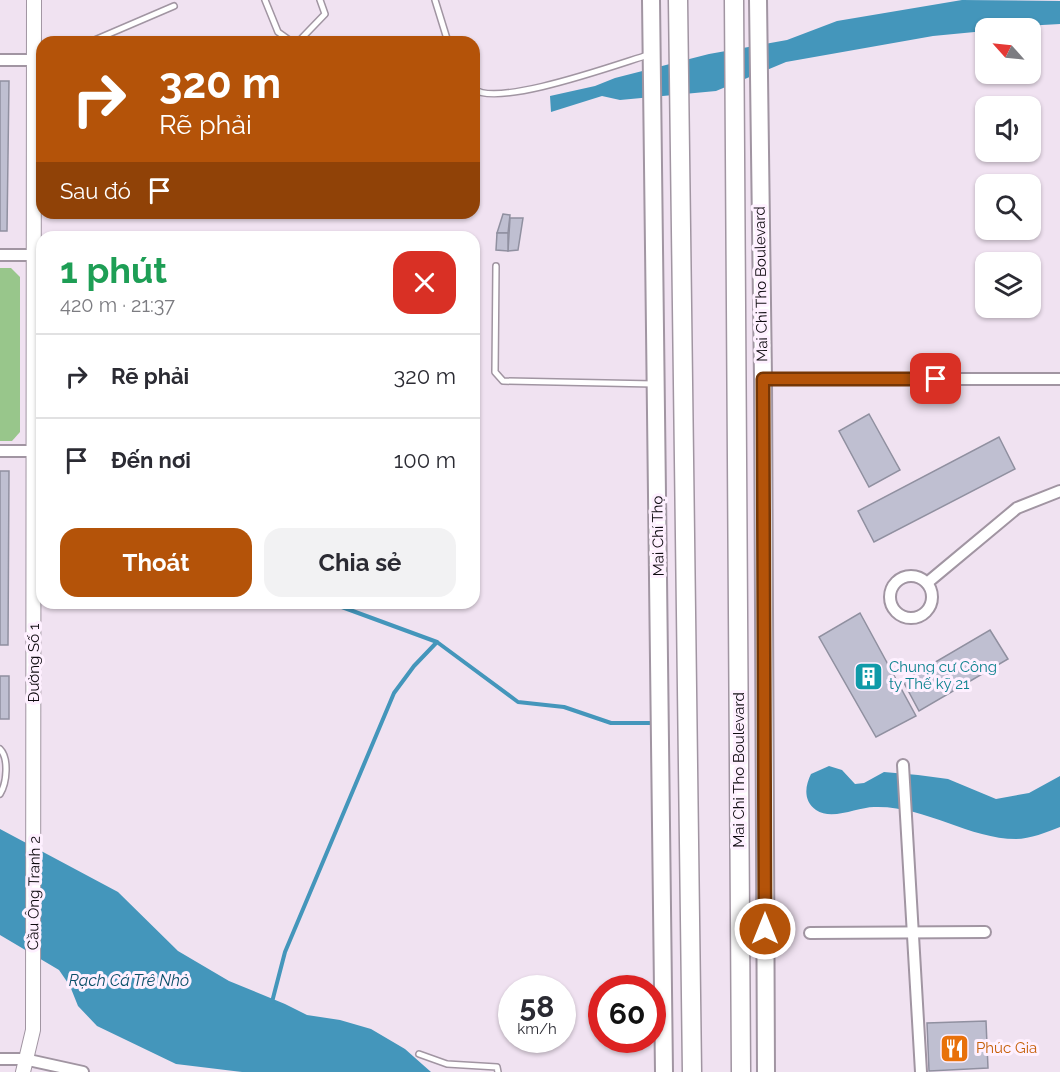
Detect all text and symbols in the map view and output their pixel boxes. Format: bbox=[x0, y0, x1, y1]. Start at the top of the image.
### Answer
north arrow bbox=[975, 18, 1041, 84]
map controls bbox=[975, 18, 1041, 318]
text: 320 m bbox=[159, 59, 281, 108]
icon: right bbox=[60, 60, 138, 138]
button: sound bbox=[975, 96, 1041, 162]
text: Rẽ phải bbox=[159, 109, 252, 140]
icon: arrive bbox=[143, 174, 176, 207]
button: search bbox=[975, 174, 1041, 240]
text: Sau đó bbox=[60, 178, 131, 204]
street label: Mai Chi Tho Boulevard bbox=[751, 206, 771, 362]
text: 1 phút bbox=[60, 249, 167, 291]
button: close bbox=[393, 251, 456, 314]
button: layers bbox=[975, 252, 1041, 318]
text: 420 m · 21:37 bbox=[60, 293, 175, 317]
pin bbox=[910, 353, 961, 404]
icon: right bbox=[60, 360, 93, 393]
icon: arrive bbox=[919, 362, 952, 395]
text: Rẽ phải bbox=[111, 363, 189, 389]
text: 320 m bbox=[393, 363, 456, 389]
icon: arrive bbox=[60, 444, 93, 477]
text: Đến nơi bbox=[111, 447, 191, 473]
text: 100 m bbox=[394, 447, 456, 473]
street label: Mai Chí Thọ bbox=[648, 495, 668, 577]
button: Thoát bbox=[60, 528, 252, 597]
button: Chia sẻ bbox=[264, 528, 456, 597]
street label: Đường Số 1 bbox=[25, 623, 43, 702]
place label: Chung cư Công ty Thế kỹ 21 bbox=[889, 658, 997, 693]
building icon: Chung cư Công ty Thế kỹ 21 bbox=[852, 660, 884, 692]
street label: Mai Chi Tho Boulevard bbox=[730, 692, 748, 848]
street label: Cầu Ông Tranh 2 bbox=[24, 836, 44, 950]
position arrow bbox=[733, 897, 797, 961]
water label: Rạch Cá Trê Nhỏ bbox=[69, 971, 189, 990]
speed limit sign: 60 bbox=[588, 975, 666, 1053]
text: 58 bbox=[520, 989, 554, 1024]
text: km/h bbox=[517, 1020, 557, 1038]
restaurant icon: Phúc Gia bbox=[939, 1032, 971, 1064]
place label: Phúc Gia bbox=[976, 1039, 1037, 1057]

